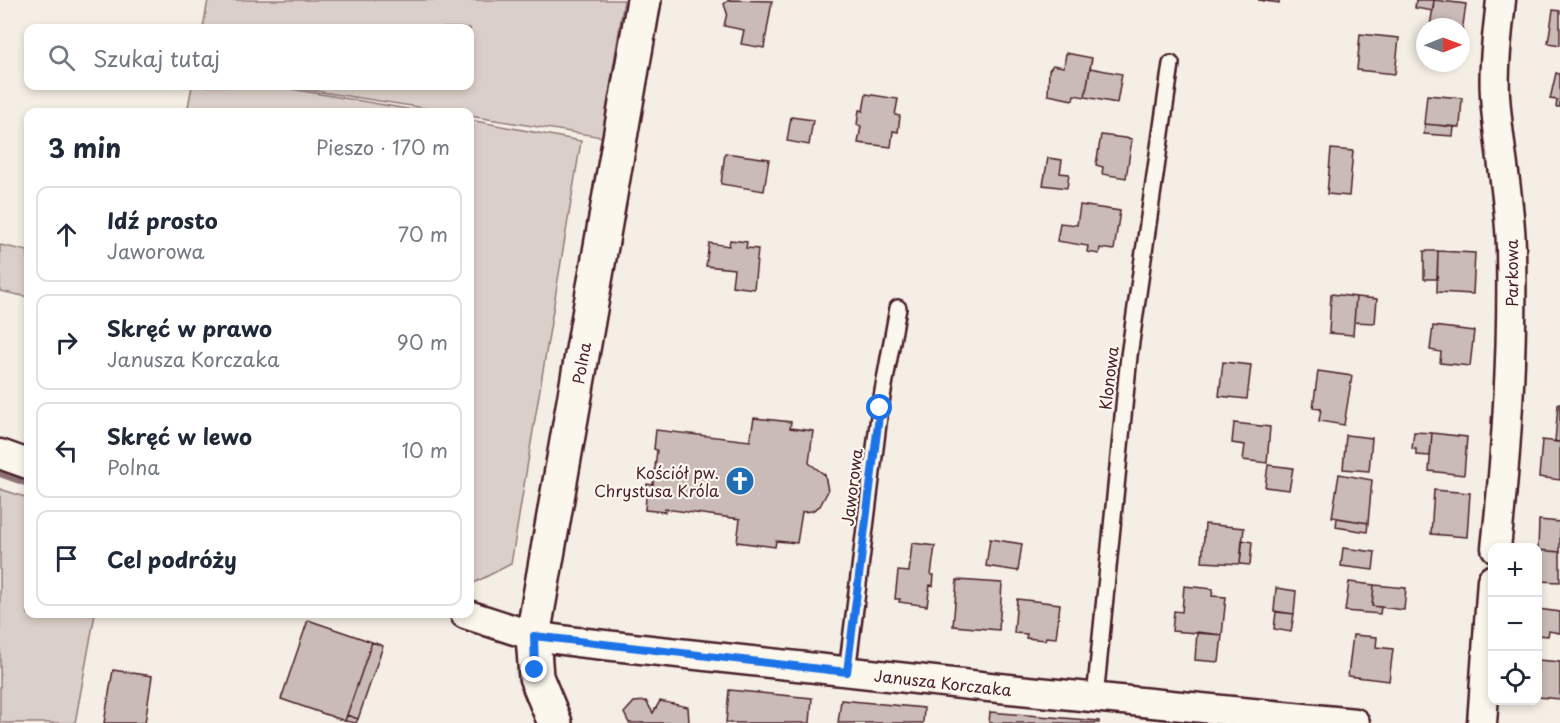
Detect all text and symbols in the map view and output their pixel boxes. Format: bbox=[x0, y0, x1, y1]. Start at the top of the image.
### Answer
north arrow bbox=[1416, 18, 1470, 72]
search box bbox=[24, 24, 474, 90]
icon: search bbox=[45, 41, 78, 74]
text: Szukaj tutaj bbox=[93, 41, 220, 74]
text: 3 min bbox=[48, 128, 121, 167]
text: Pieszo · 170 m bbox=[316, 132, 450, 162]
text: Idź prosto bbox=[107, 203, 218, 236]
icon: ahead bbox=[50, 218, 83, 251]
text: 70 m bbox=[398, 219, 448, 249]
text: Jaworowa bbox=[107, 236, 205, 266]
street label: Parkowa bbox=[1499, 239, 1523, 307]
text: Skręć w prawo bbox=[107, 311, 272, 344]
icon: right bbox=[50, 326, 83, 359]
text: 90 m bbox=[397, 327, 448, 357]
street label: Polna bbox=[565, 340, 596, 386]
text: Janusza Korczaka bbox=[107, 344, 280, 374]
street label: Klonowa bbox=[1092, 345, 1124, 411]
route start bbox=[866, 394, 892, 420]
text: Skręć w lewo bbox=[107, 419, 252, 452]
icon: left bbox=[50, 434, 83, 467]
text: 10 m bbox=[401, 435, 448, 465]
street label: Jaworowa bbox=[834, 446, 868, 527]
text: Polna bbox=[107, 452, 160, 482]
place label: Kościół pw. Chrystusa Króla bbox=[594, 460, 719, 502]
church icon: Kościół pw. Chrystusa Króla bbox=[724, 465, 756, 497]
icon: arrive bbox=[50, 542, 83, 575]
text: Cel podróży bbox=[107, 542, 237, 575]
map controls bbox=[1488, 543, 1542, 705]
button: + bbox=[1488, 543, 1542, 597]
button: − bbox=[1488, 597, 1542, 651]
button: locate bbox=[1488, 651, 1542, 705]
route end bbox=[521, 656, 547, 682]
street label: Janusza Korczaka bbox=[873, 663, 1013, 701]

